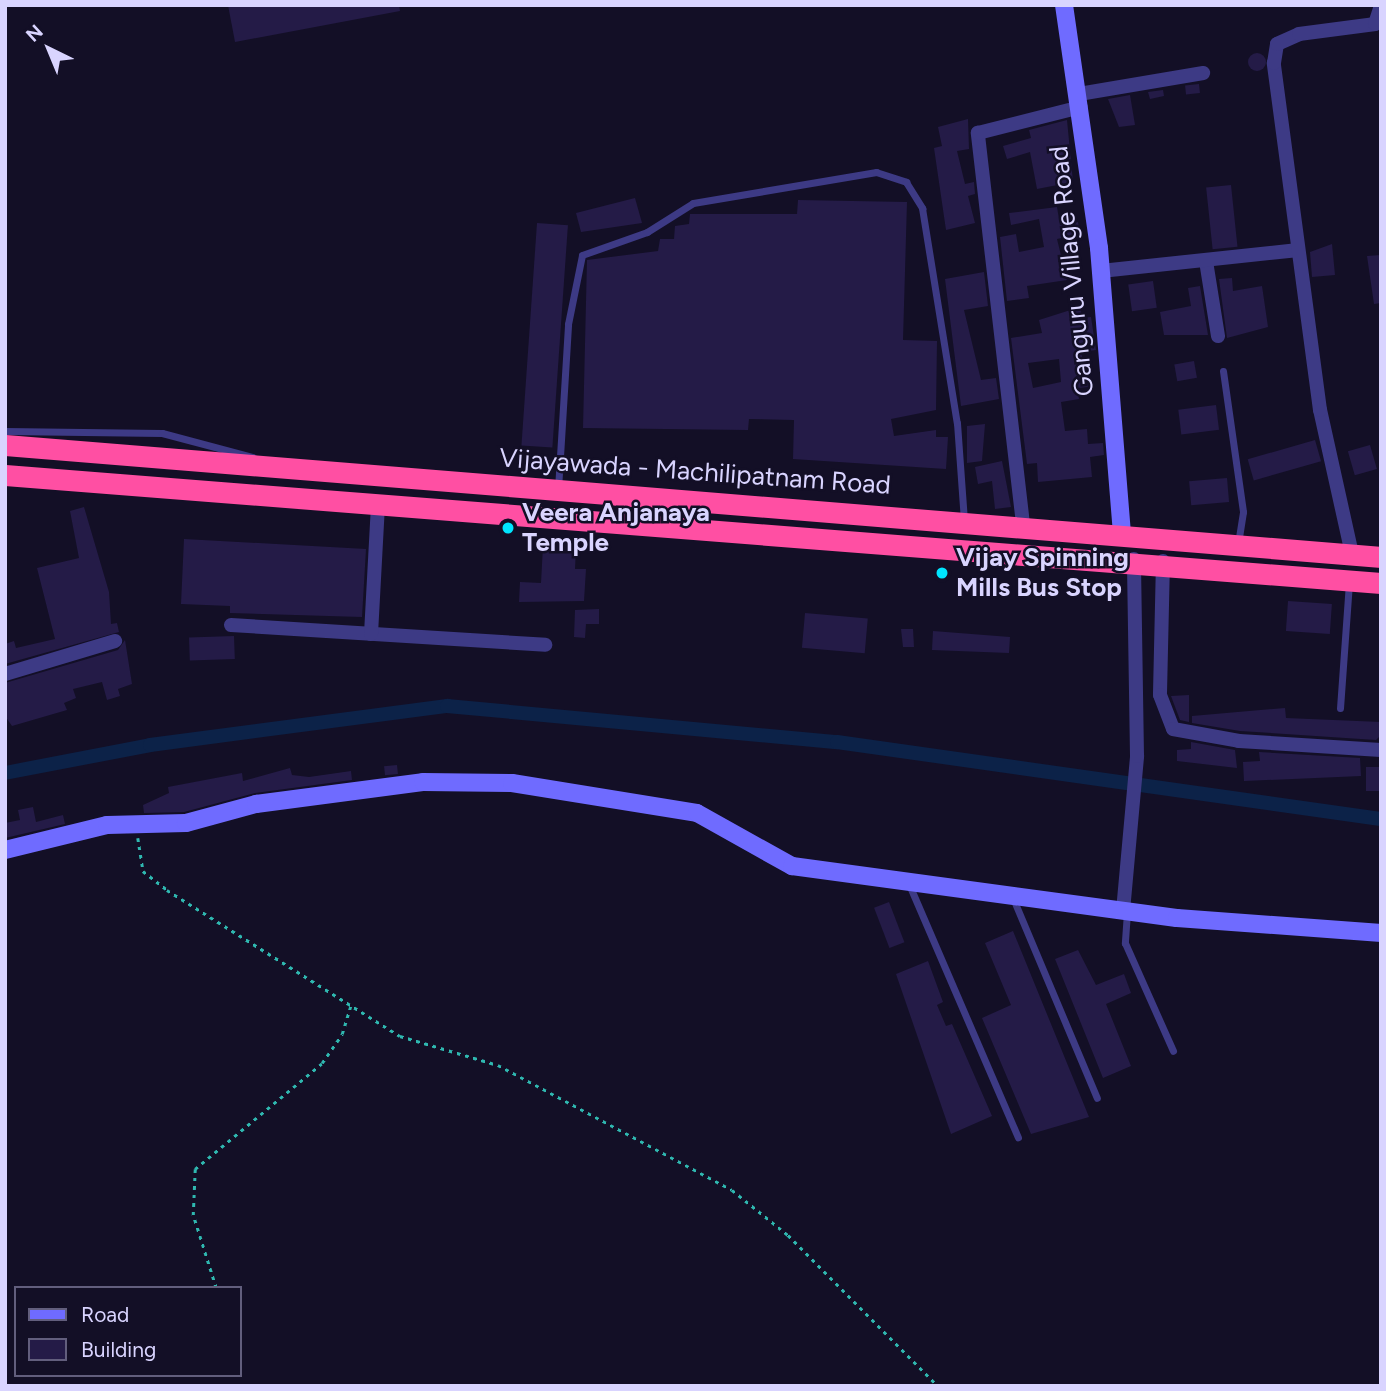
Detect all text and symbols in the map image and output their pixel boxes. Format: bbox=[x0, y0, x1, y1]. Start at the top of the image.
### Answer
north arrow bbox=[14, 14, 84, 84]
text: N bbox=[21, 20, 48, 47]
street label: Ganguru Village Road bbox=[1043, 144, 1101, 398]
street label: Vijayawada - Machilipatnam Road bbox=[498, 443, 892, 501]
place label: Veera Anjanaya Temple bbox=[522, 497, 710, 558]
marker: Veera Anjanaya Temple bbox=[500, 520, 516, 536]
place label: Vijay Spinning Mills Bus Stop bbox=[956, 542, 1129, 604]
marker: Vijay Spinning Mills Bus Stop bbox=[934, 565, 950, 581]
legend bbox=[14, 1286, 242, 1377]
text: Road bbox=[81, 1302, 129, 1327]
text: Building bbox=[81, 1337, 156, 1362]

